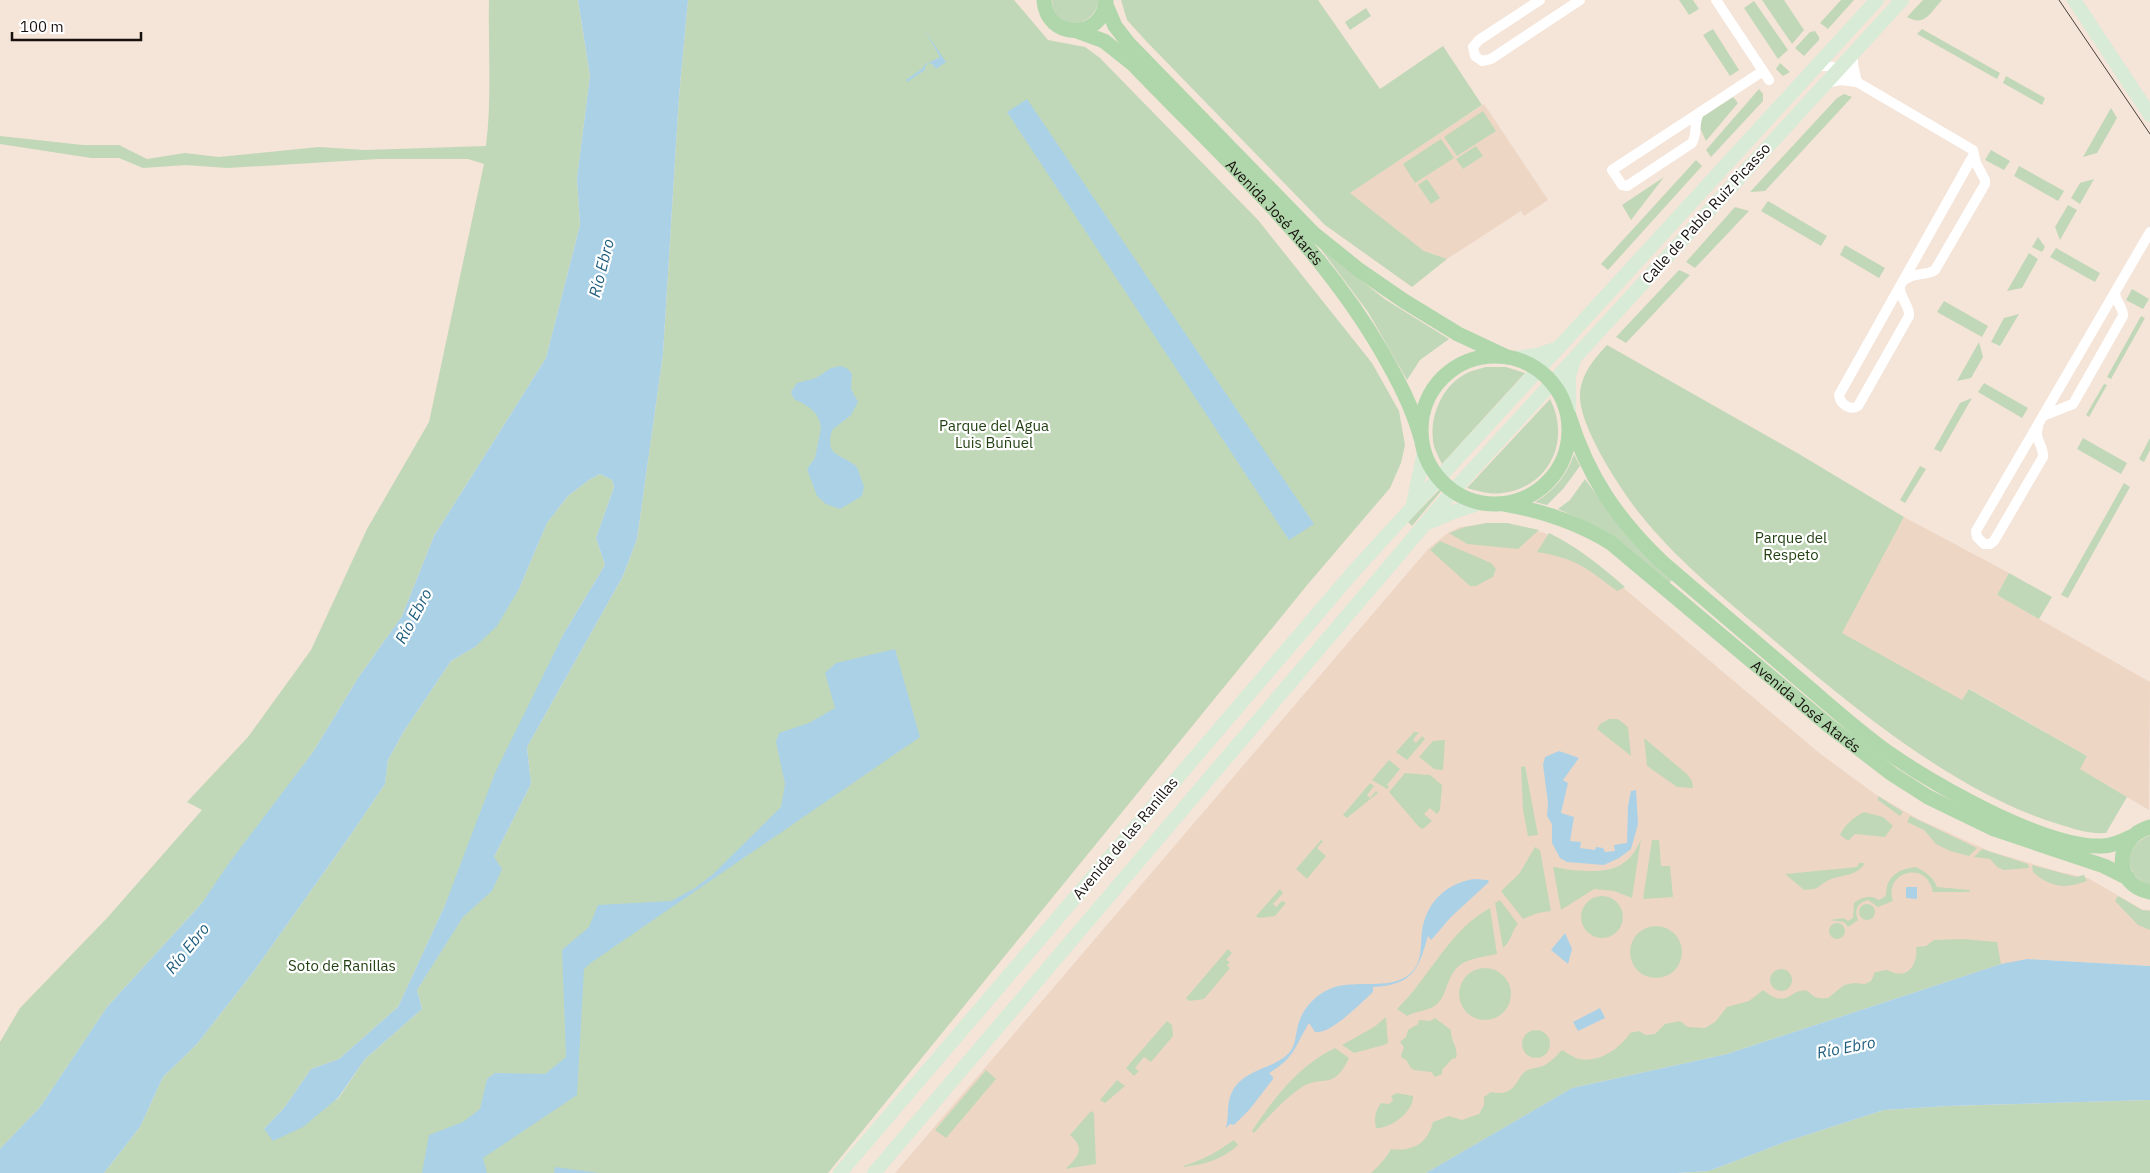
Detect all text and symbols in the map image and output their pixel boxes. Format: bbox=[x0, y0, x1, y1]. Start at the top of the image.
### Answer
scale bar bbox=[12, 10, 141, 42]
text: 100 m bbox=[20, 17, 64, 36]
street label: Calle de Pablo Ruiz Picasso bbox=[1638, 139, 1774, 287]
street label: Avenida José Atarés bbox=[1222, 155, 1328, 269]
water label: Río Ebro bbox=[584, 237, 618, 299]
park label: Parque del Agua Luis Buñuel bbox=[939, 416, 1049, 452]
park label: Parque del Respeto bbox=[1755, 528, 1827, 564]
water label: Río Ebro bbox=[390, 585, 436, 647]
street label: Avenida José Atarés bbox=[1748, 655, 1865, 757]
street label: Avenida de las Ranillas bbox=[1068, 773, 1182, 903]
water label: Río Ebro bbox=[160, 918, 214, 977]
park label: Soto de Ranillas bbox=[288, 956, 396, 975]
water label: Río Ebro bbox=[1815, 1031, 1877, 1062]

